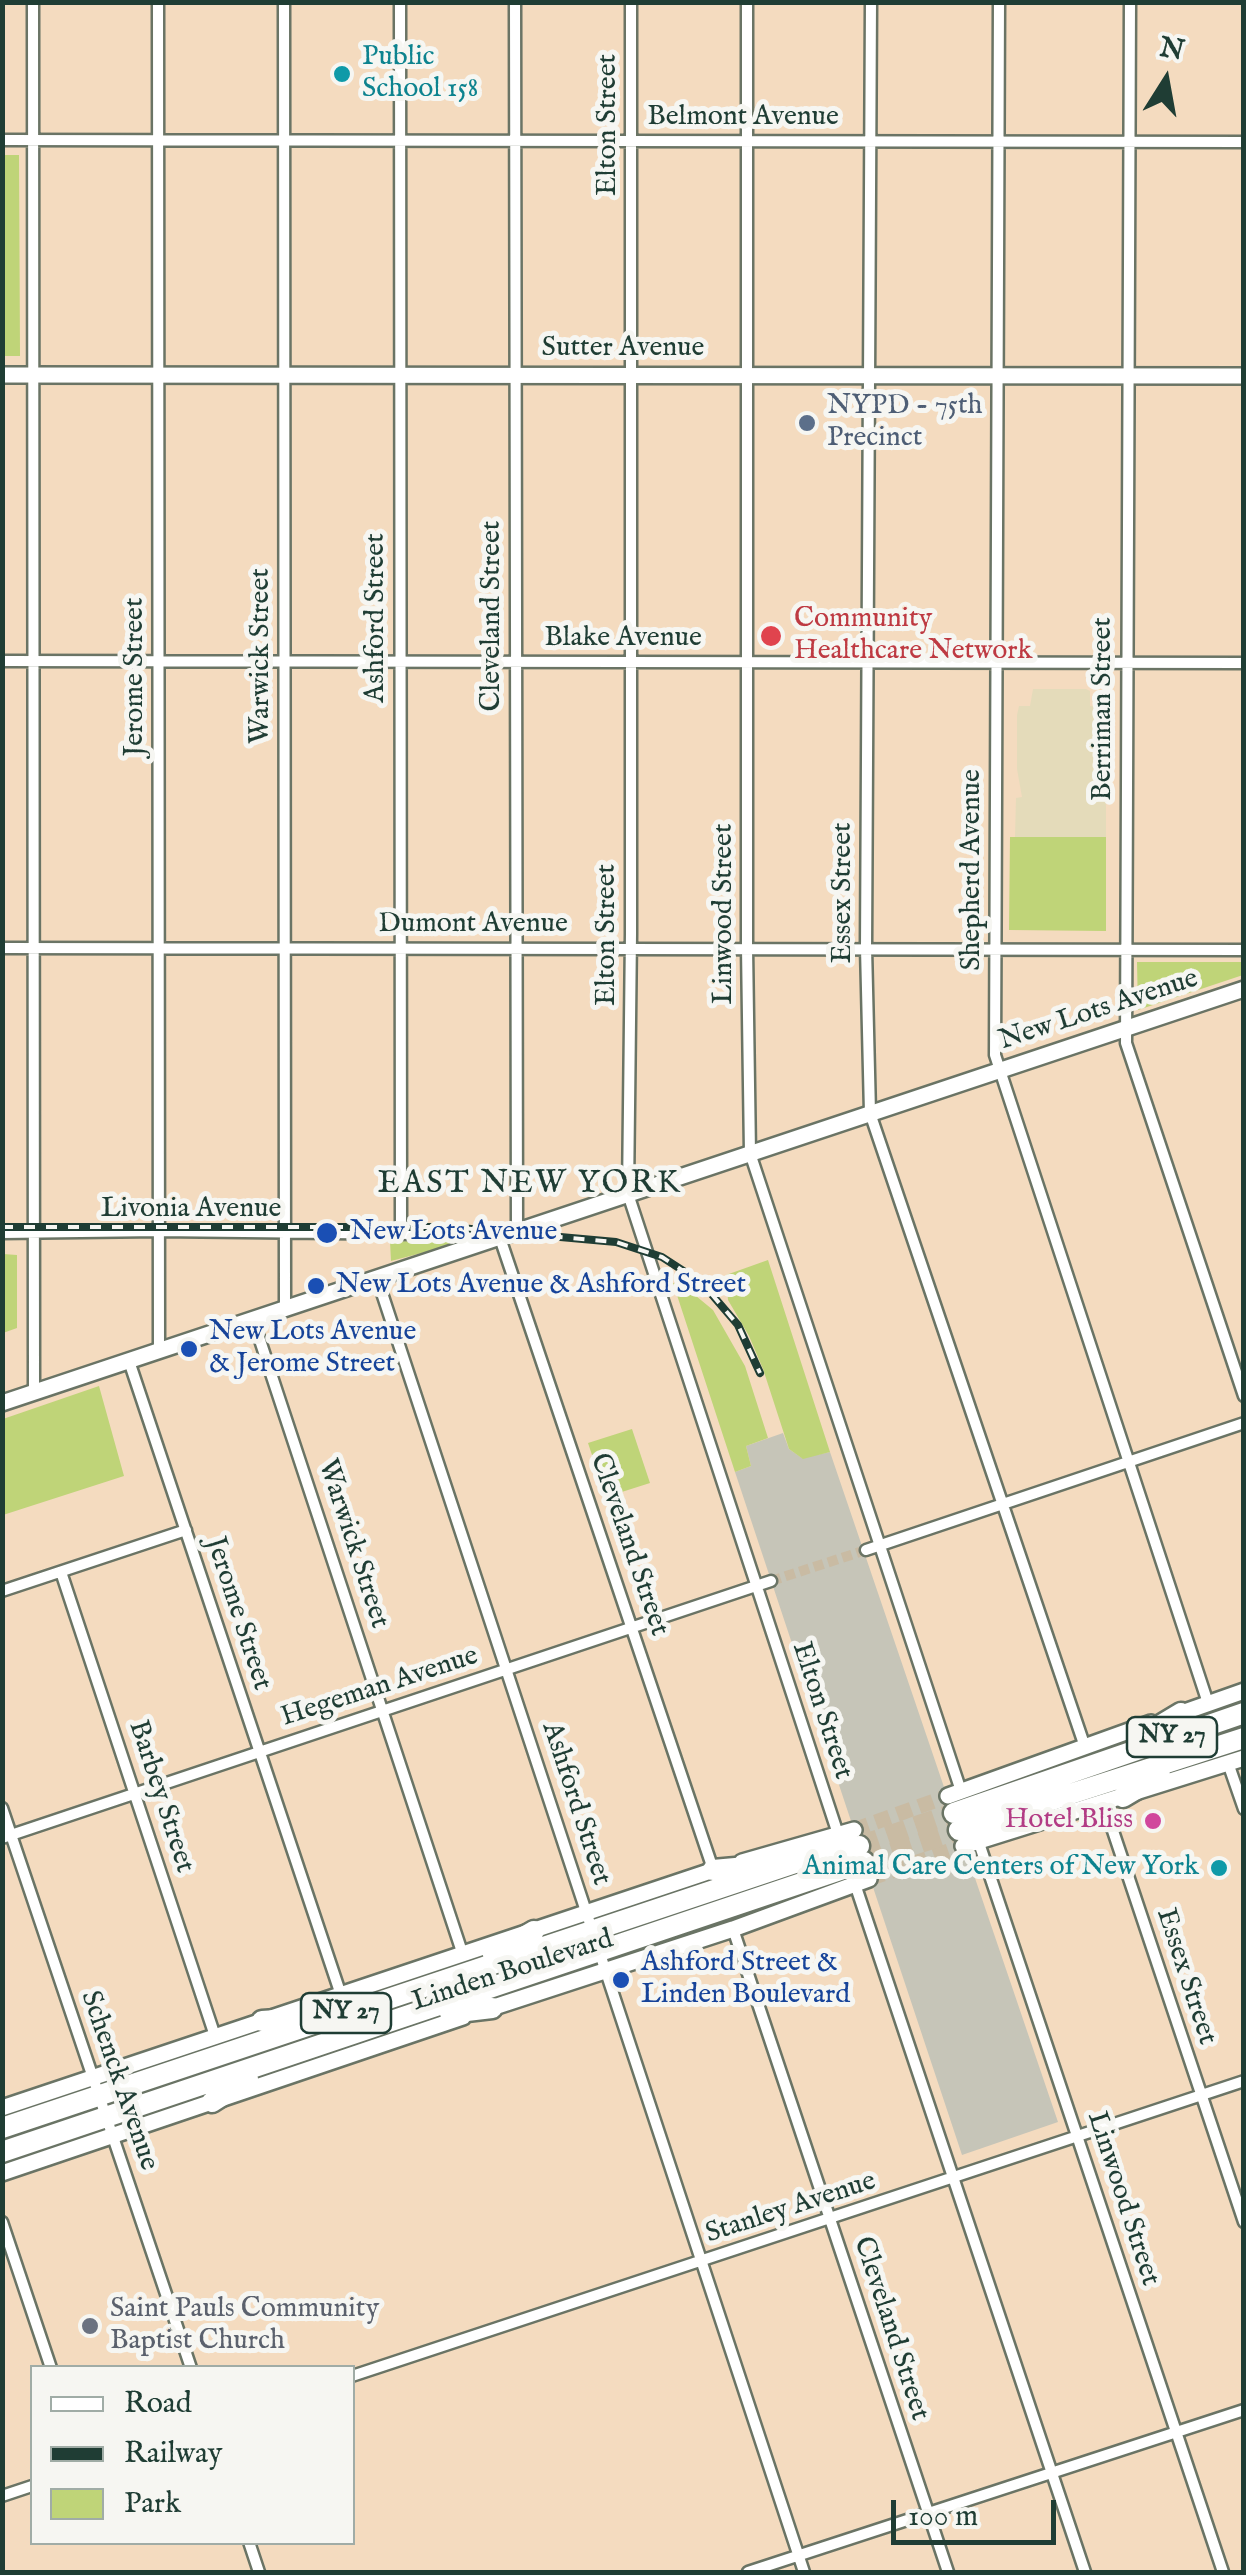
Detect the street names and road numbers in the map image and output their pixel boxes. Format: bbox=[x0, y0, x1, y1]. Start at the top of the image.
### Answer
street label: Elton Street bbox=[592, 54, 626, 196]
street label: Belmont Avenue bbox=[647, 101, 839, 135]
street label: Sutter Avenue bbox=[542, 332, 704, 366]
street label: Cleveland Street bbox=[476, 521, 510, 711]
street label: Ashford Street bbox=[360, 533, 394, 703]
street label: Warwick Street bbox=[245, 568, 279, 744]
street label: Jerome Street bbox=[119, 597, 153, 757]
street label: Berriman Street bbox=[1087, 617, 1121, 801]
street label: Blake Avenue bbox=[544, 622, 702, 656]
street label: Shepherd Avenue bbox=[956, 769, 990, 971]
street label: Essex Street bbox=[827, 822, 861, 964]
street label: Linwood Street bbox=[708, 824, 742, 1004]
street label: Elton Street bbox=[591, 864, 625, 1006]
street label: Dumont Avenue bbox=[378, 908, 568, 942]
street label: New Lots Avenue bbox=[995, 963, 1203, 1059]
street label: Livonia Avenue bbox=[101, 1193, 281, 1227]
street label: Cleveland Street bbox=[581, 1449, 675, 1641]
street label: Warwick Street bbox=[309, 1455, 395, 1633]
street label: Jerome Street bbox=[196, 1533, 278, 1695]
street label: Elton Street bbox=[783, 1638, 859, 1784]
street label: Hegeman Avenue bbox=[277, 1640, 483, 1736]
street label: Barbey Street bbox=[120, 1717, 200, 1877]
road number: NY 27 bbox=[1127, 1717, 1217, 1757]
street label: Ashford Street bbox=[533, 1718, 617, 1890]
street label: Essex Street bbox=[1147, 1905, 1223, 2049]
street label: Linden Boulevard bbox=[408, 1924, 618, 2020]
street label: Schenck Avenue bbox=[72, 1987, 164, 2175]
road number: NY 27 bbox=[301, 1993, 391, 2033]
street label: Linwood Street bbox=[1078, 2108, 1166, 2290]
street label: Stanley Avenue bbox=[702, 2166, 880, 2252]
street label: Cleveland Street bbox=[845, 2233, 935, 2425]

